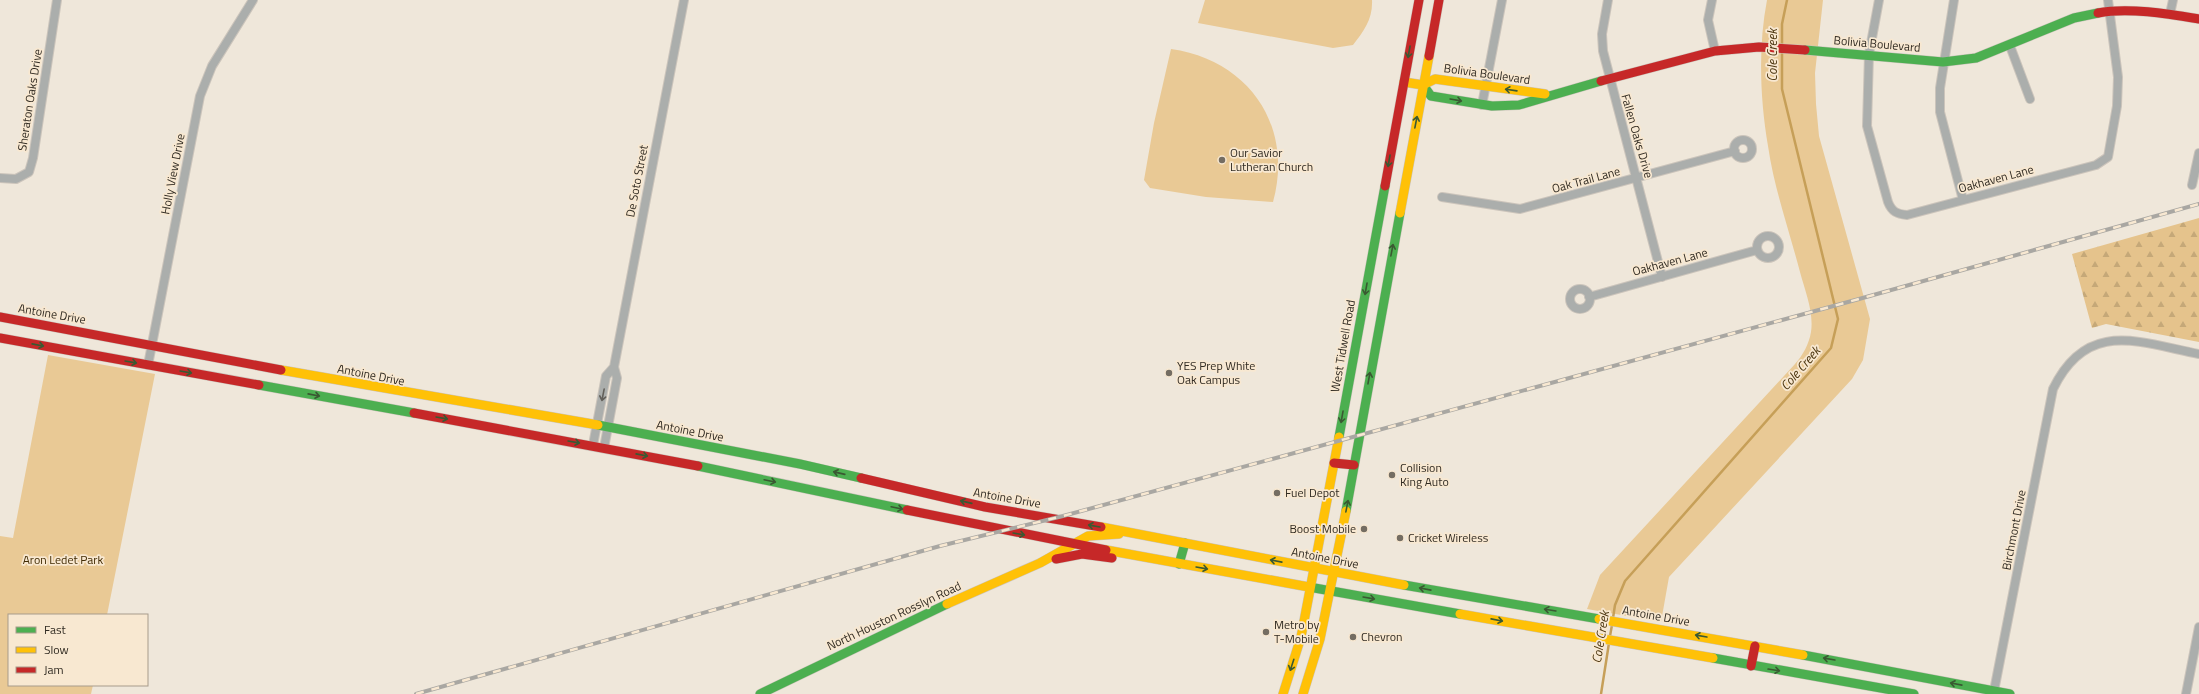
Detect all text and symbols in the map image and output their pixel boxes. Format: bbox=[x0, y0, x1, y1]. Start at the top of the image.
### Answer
water label: Cole Creek bbox=[1762, 26, 1782, 81]
street label: Bolivia Boulevard bbox=[1833, 30, 1921, 57]
one-way arrow bbox=[1405, 45, 1413, 58]
street label: Sheraton Oaks Drive bbox=[12, 48, 47, 152]
street label: Bolivia Boulevard bbox=[1443, 58, 1531, 89]
one-way arrow bbox=[1504, 86, 1517, 94]
street label: Fallen Oaks Drive bbox=[1616, 92, 1659, 180]
one-way arrow bbox=[1449, 97, 1462, 105]
one-way arrow bbox=[1412, 116, 1420, 129]
street label: Holly View Drive bbox=[155, 132, 190, 216]
street label: De Soto Street bbox=[620, 142, 653, 219]
place label: Our Savior Lutheran Church bbox=[1230, 143, 1313, 176]
one-way arrow bbox=[1385, 154, 1393, 167]
marker: Our Savior Lutheran Church bbox=[1217, 155, 1227, 165]
street label: Oakhaven Lane bbox=[1956, 159, 2036, 198]
street label: Oak Trail Lane bbox=[1550, 161, 1622, 198]
street label: Oakhaven Lane bbox=[1630, 242, 1710, 281]
one-way arrow bbox=[1388, 244, 1396, 257]
one-way arrow bbox=[1361, 282, 1369, 295]
street label: Antoine Drive bbox=[17, 298, 87, 329]
street label: West Tidwell Road bbox=[1325, 298, 1360, 394]
water label: Cole Creek bbox=[1775, 340, 1826, 394]
one-way arrow bbox=[31, 341, 44, 349]
place label: YES Prep White Oak Campus bbox=[1177, 356, 1255, 389]
one-way arrow bbox=[125, 358, 138, 366]
street label: Antoine Drive bbox=[336, 359, 406, 390]
one-way arrow bbox=[179, 368, 192, 376]
marker: YES Prep White Oak Campus bbox=[1164, 368, 1174, 378]
one-way arrow bbox=[1365, 372, 1373, 385]
one-way arrow bbox=[598, 388, 606, 401]
one-way arrow bbox=[307, 391, 320, 399]
one-way arrow bbox=[1338, 410, 1346, 423]
one-way arrow bbox=[435, 414, 448, 422]
street label: Antoine Drive bbox=[655, 415, 725, 446]
one-way arrow bbox=[568, 438, 581, 446]
one-way arrow bbox=[635, 452, 648, 460]
place label: Collision King Auto bbox=[1400, 458, 1449, 491]
one-way arrow bbox=[833, 469, 846, 477]
marker: Collision King Auto bbox=[1387, 470, 1397, 480]
one-way arrow bbox=[763, 477, 776, 485]
street label: Antoine Drive bbox=[972, 482, 1042, 513]
place label: Fuel Depot bbox=[1285, 483, 1340, 502]
marker: Fuel Depot bbox=[1272, 488, 1282, 498]
street label: Birchmont Drive bbox=[1996, 488, 2031, 572]
one-way arrow bbox=[960, 498, 973, 506]
one-way arrow bbox=[1343, 500, 1351, 513]
one-way arrow bbox=[890, 504, 903, 512]
place label: Boost Mobile bbox=[1289, 519, 1356, 538]
one-way arrow bbox=[1088, 521, 1101, 529]
marker: Boost Mobile bbox=[1359, 524, 1369, 534]
place label: Cricket Wireless bbox=[1408, 528, 1489, 547]
one-way arrow bbox=[1012, 530, 1025, 538]
marker: Cricket Wireless bbox=[1395, 533, 1405, 543]
street label: Antoine Drive bbox=[1290, 542, 1360, 573]
park label: Aron Ledet Park bbox=[23, 550, 104, 569]
one-way arrow bbox=[1270, 556, 1283, 564]
one-way arrow bbox=[1195, 564, 1208, 572]
street label: North Houston Rosslyn Road bbox=[824, 576, 964, 655]
one-way arrow bbox=[1419, 585, 1432, 593]
one-way arrow bbox=[1362, 594, 1375, 602]
street label: Antoine Drive bbox=[1621, 600, 1691, 631]
one-way arrow bbox=[1544, 606, 1557, 614]
water label: Cole Creek bbox=[1586, 607, 1614, 665]
legend bbox=[8, 614, 148, 686]
place label: Metro by T-Mobile bbox=[1274, 615, 1319, 648]
one-way arrow bbox=[1490, 616, 1503, 624]
text: Fast bbox=[44, 620, 67, 639]
marker: Metro by T-Mobile bbox=[1261, 627, 1271, 637]
place label: Chevron bbox=[1361, 627, 1403, 646]
marker: Chevron bbox=[1348, 632, 1358, 642]
one-way arrow bbox=[1695, 632, 1708, 640]
text: Slow bbox=[44, 640, 69, 659]
one-way arrow bbox=[1822, 655, 1835, 663]
one-way arrow bbox=[1288, 659, 1295, 672]
text: Jam bbox=[44, 660, 64, 679]
one-way arrow bbox=[1767, 666, 1780, 674]
one-way arrow bbox=[1950, 679, 1963, 687]

